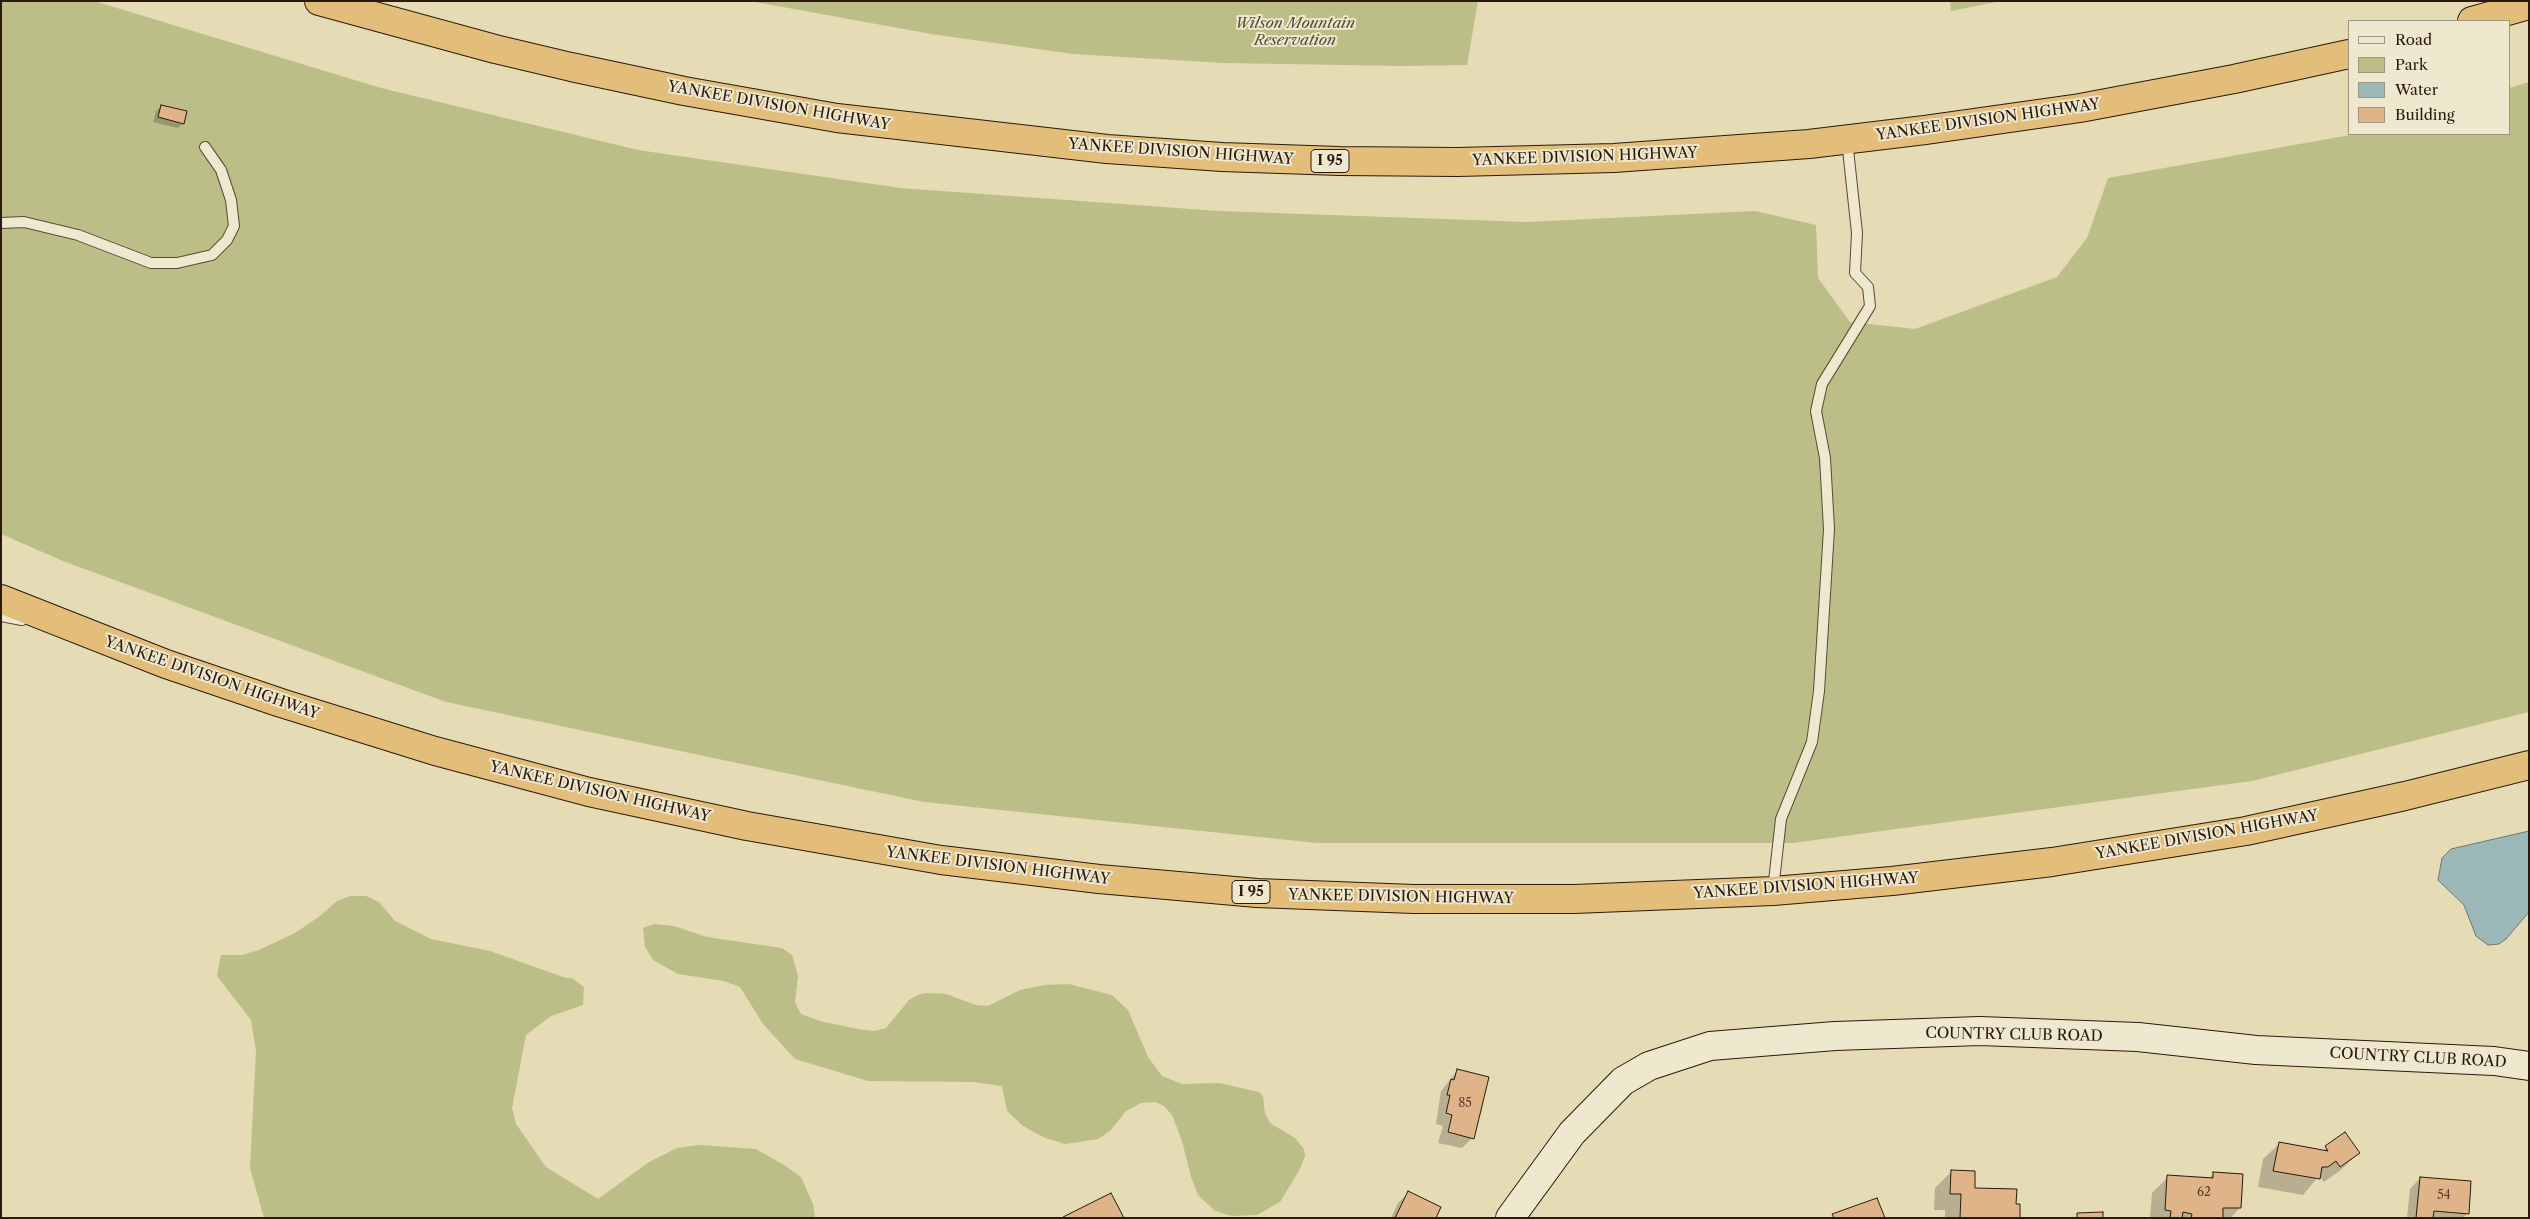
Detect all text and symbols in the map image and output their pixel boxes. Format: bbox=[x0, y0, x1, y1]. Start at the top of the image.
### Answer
park label: Wilson Mountain Reservation bbox=[1235, 15, 1355, 50]
legend bbox=[2348, 20, 2510, 135]
text: Road bbox=[2395, 30, 2432, 49]
text: Park bbox=[2395, 55, 2428, 74]
street label: YANKEE DIVISION HIGHWAY bbox=[666, 78, 892, 134]
text: Water bbox=[2395, 80, 2438, 99]
street label: YANKEE DIVISION HIGHWAY bbox=[1875, 95, 2101, 145]
text: Building bbox=[2395, 105, 2455, 124]
street label: YANKEE DIVISION HIGHWAY bbox=[1068, 135, 1294, 169]
street label: YANKEE DIVISION HIGHWAY bbox=[1472, 144, 1698, 170]
road number: I 95 bbox=[1311, 150, 1349, 172]
street label: YANKEE DIVISION HIGHWAY bbox=[102, 633, 322, 723]
street label: YANKEE DIVISION HIGHWAY bbox=[488, 758, 712, 826]
street label: YANKEE DIVISION HIGHWAY bbox=[2094, 807, 2320, 863]
street label: YANKEE DIVISION HIGHWAY bbox=[885, 843, 1111, 889]
street label: YANKEE DIVISION HIGHWAY bbox=[1693, 869, 1919, 903]
road number: I 95 bbox=[1232, 880, 1270, 904]
street label: YANKEE DIVISION HIGHWAY bbox=[1288, 886, 1514, 908]
street label: COUNTRY CLUB ROAD bbox=[1925, 1024, 2103, 1046]
street label: COUNTRY CLUB ROAD bbox=[2329, 1044, 2507, 1072]
house number: 85 bbox=[1458, 1097, 1472, 1111]
house number: 62 bbox=[2197, 1186, 2211, 1200]
house number: 54 bbox=[2437, 1189, 2451, 1203]

